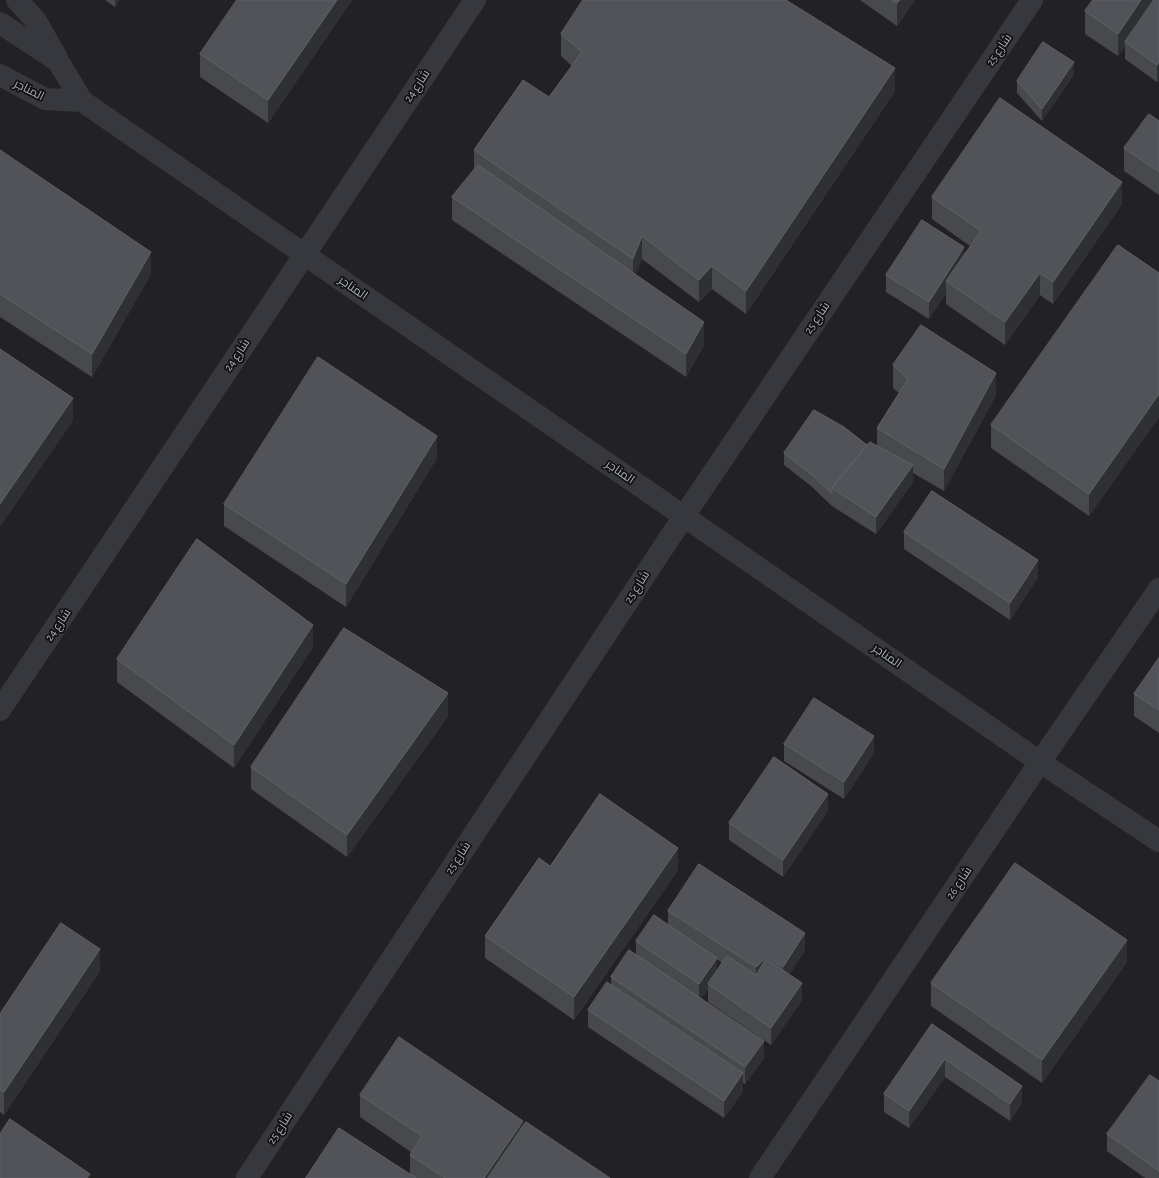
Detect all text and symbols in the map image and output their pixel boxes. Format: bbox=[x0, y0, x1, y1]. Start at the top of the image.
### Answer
street label: شارع 25 bbox=[983, 31, 1015, 69]
street label: شارع 24 bbox=[401, 67, 433, 105]
street label: المناجر bbox=[11, 76, 47, 104]
street label: المناجر bbox=[336, 273, 370, 303]
street label: شارع 25 bbox=[801, 299, 833, 337]
street label: شارع 24 bbox=[221, 336, 253, 374]
street label: المناجر bbox=[603, 457, 637, 487]
street label: شارع 25 bbox=[621, 568, 653, 606]
street label: شارع 24 bbox=[42, 606, 74, 644]
street label: المناجر bbox=[870, 641, 904, 671]
street label: شارع 25 bbox=[442, 839, 474, 877]
street label: شارع 26 bbox=[943, 864, 975, 902]
street label: شارع 25 bbox=[264, 1109, 296, 1147]

